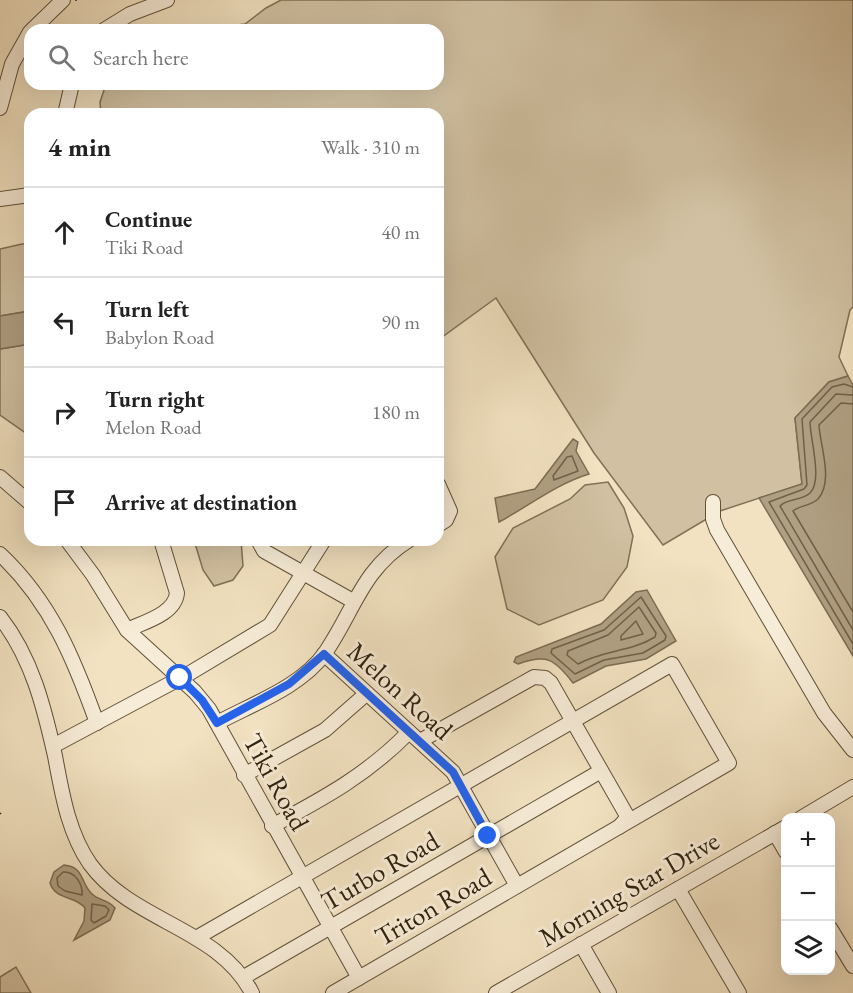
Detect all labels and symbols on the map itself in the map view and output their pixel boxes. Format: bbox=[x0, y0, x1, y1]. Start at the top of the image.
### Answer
street label: Melon Road bbox=[340, 634, 461, 747]
route start bbox=[166, 664, 192, 690]
street label: Tiki Road bbox=[235, 727, 318, 837]
route end bbox=[474, 822, 500, 848]
street label: Turbo Road bbox=[314, 823, 445, 918]
street label: Morning Star Drive bbox=[532, 823, 725, 954]
street label: Triton Road bbox=[368, 859, 498, 954]

